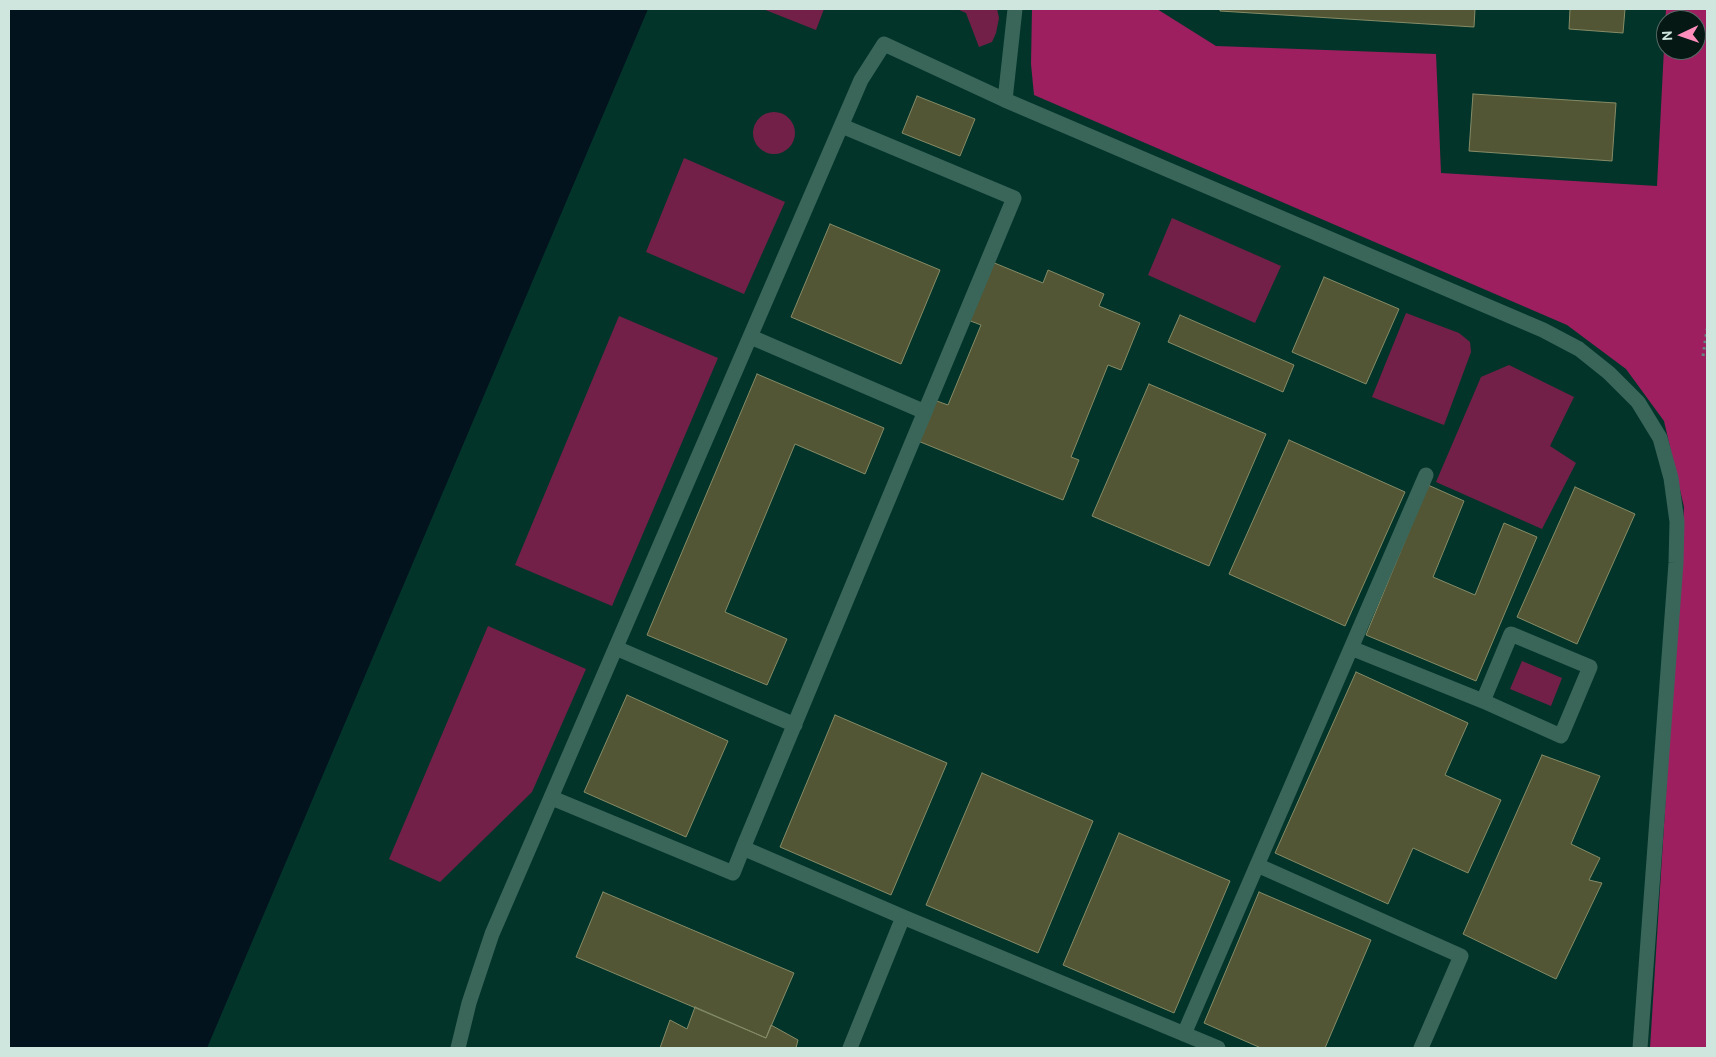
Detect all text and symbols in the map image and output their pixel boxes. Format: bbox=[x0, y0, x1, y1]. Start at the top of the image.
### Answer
north arrow bbox=[1656, 10, 1706, 60]
text: N bbox=[1659, 30, 1675, 41]

